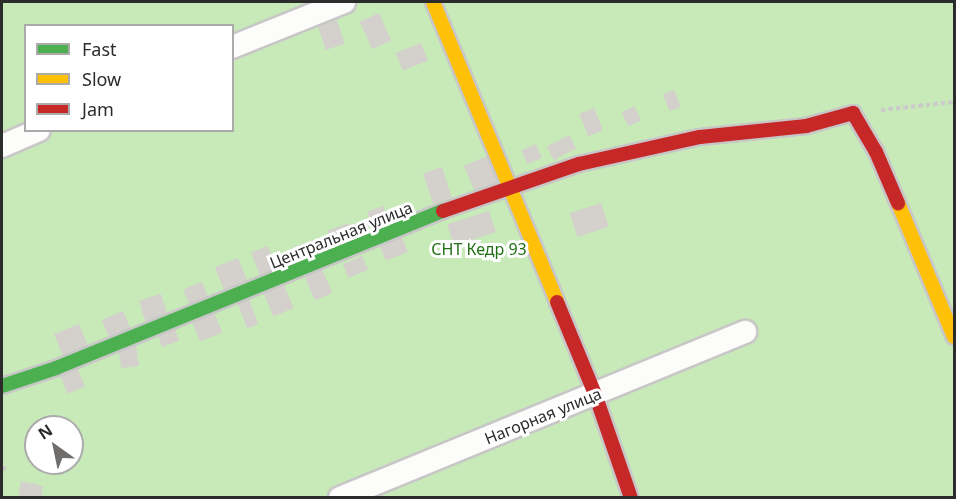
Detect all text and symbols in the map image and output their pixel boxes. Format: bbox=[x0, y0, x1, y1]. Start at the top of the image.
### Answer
legend bbox=[24, 24, 234, 132]
text: Fast bbox=[82, 37, 117, 61]
text: Slow bbox=[82, 67, 121, 91]
text: Jam bbox=[82, 97, 114, 121]
street label: Центральная улица bbox=[267, 198, 415, 272]
park label: СНТ Кедр 93 bbox=[431, 239, 527, 259]
street label: Нагорная улица bbox=[482, 384, 604, 448]
north arrow bbox=[24, 415, 84, 475]
text: N bbox=[34, 419, 57, 444]

